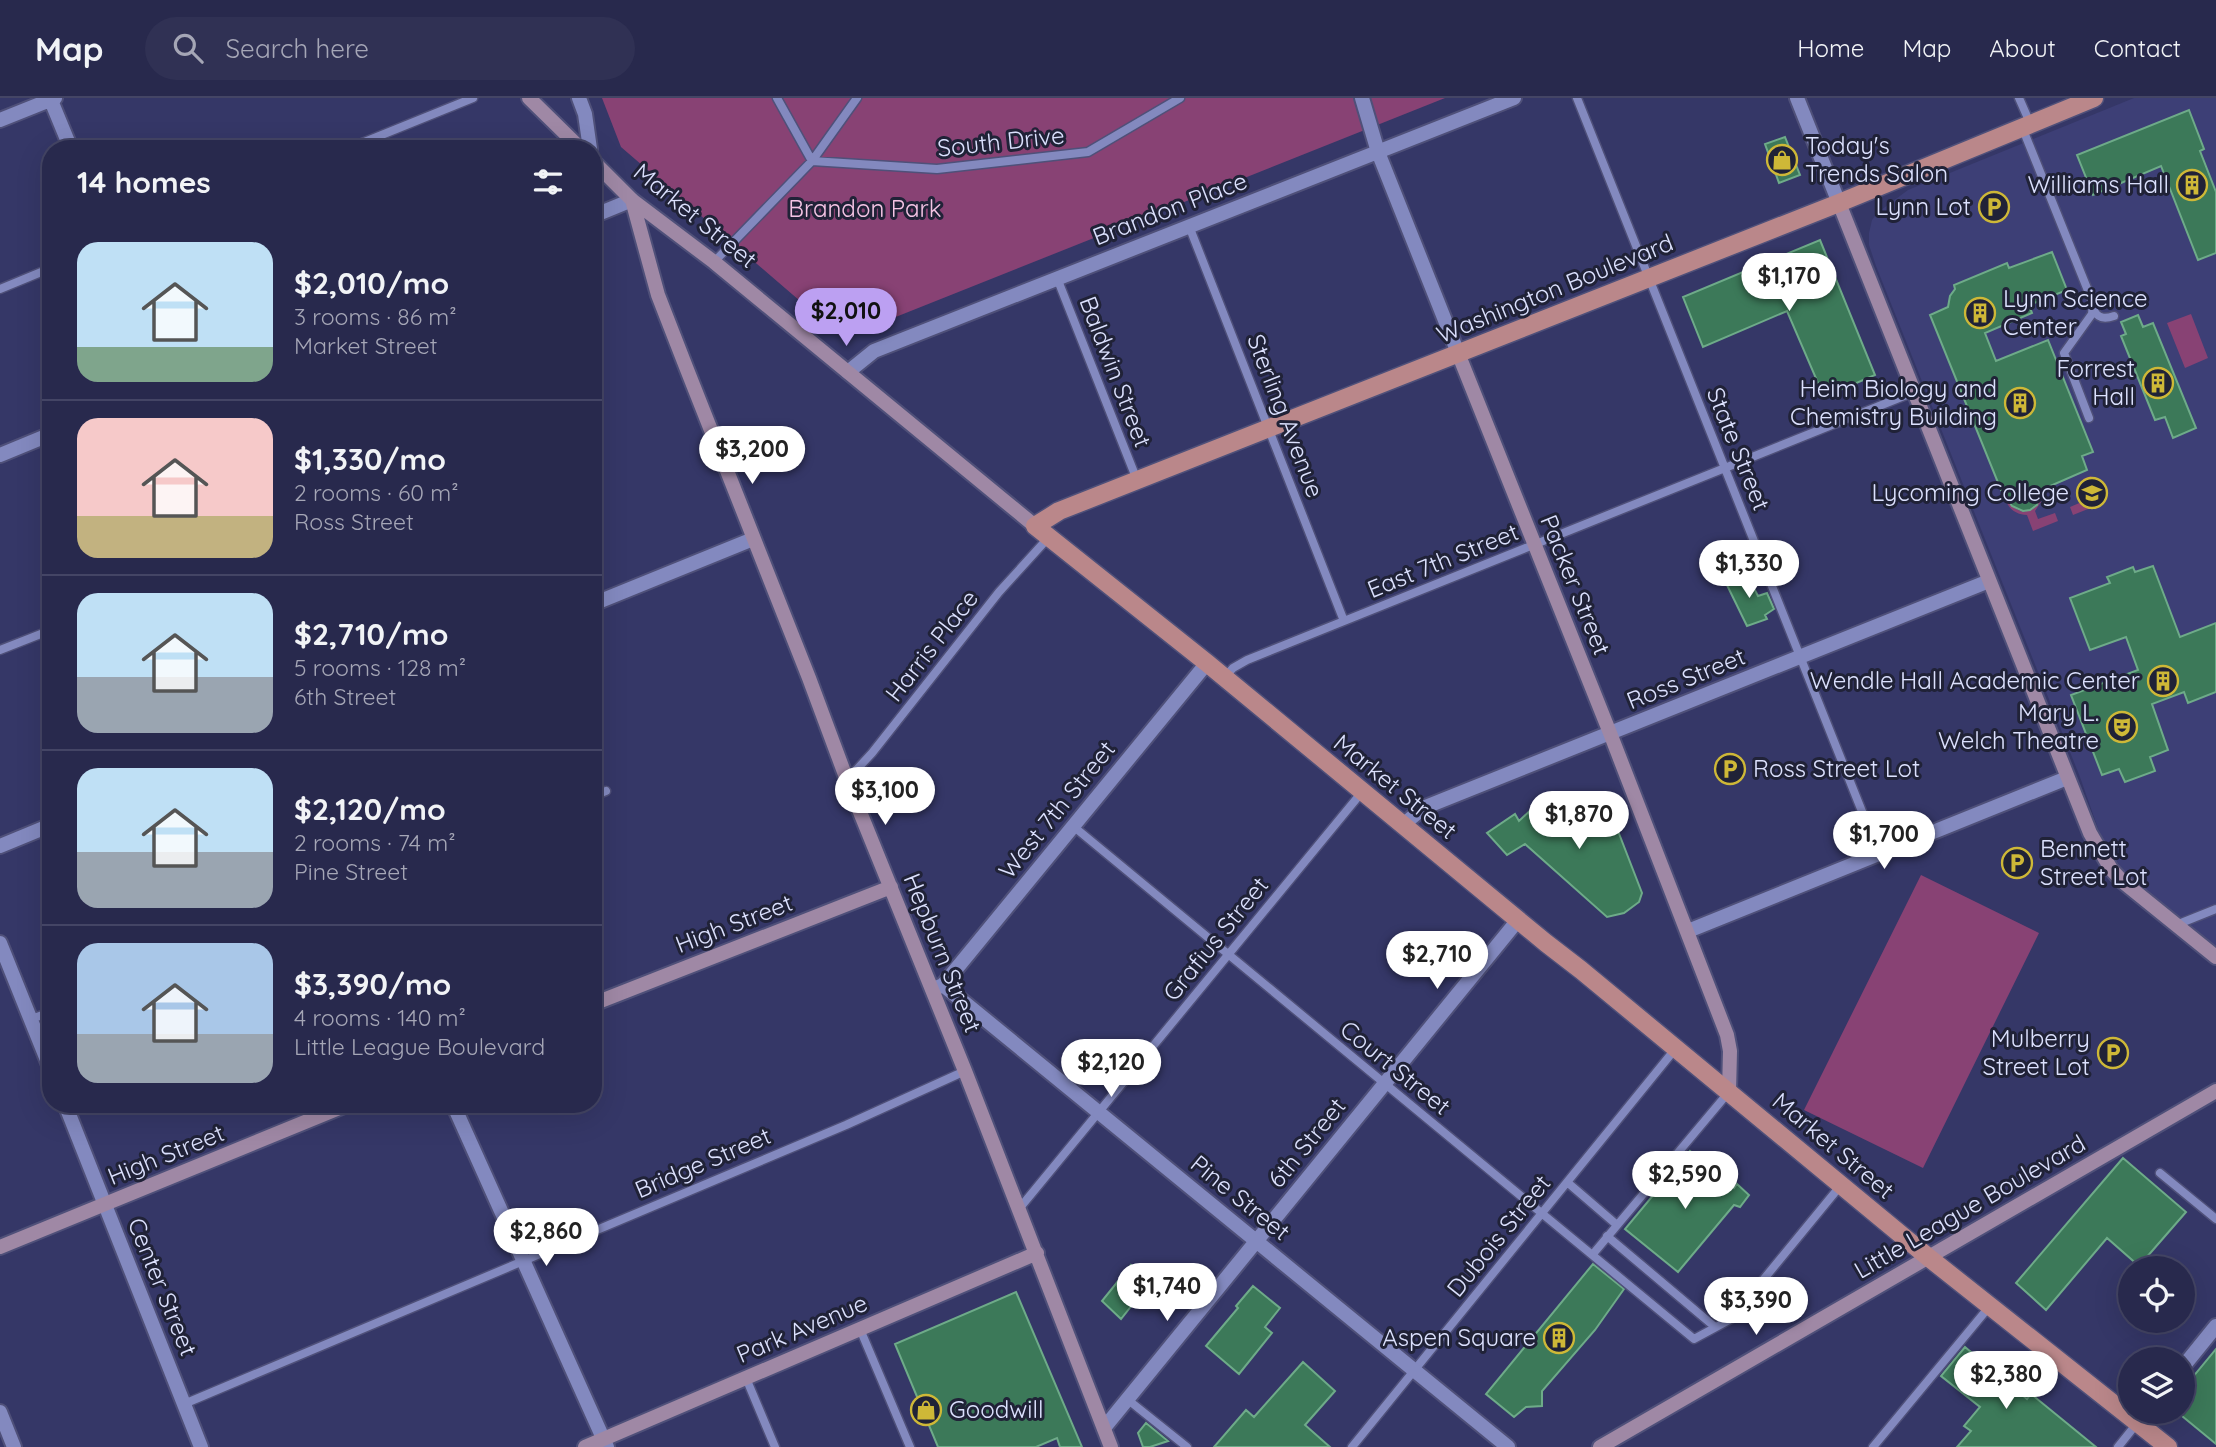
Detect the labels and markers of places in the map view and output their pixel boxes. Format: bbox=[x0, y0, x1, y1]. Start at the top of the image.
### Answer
place label: Today's Trends Salon bbox=[1805, 130, 1948, 188]
shop icon: Today's Trends Salon bbox=[1765, 143, 1799, 177]
building icon: Williams Hall bbox=[2175, 168, 2209, 202]
place label: Williams Hall bbox=[2027, 169, 2169, 199]
parking icon: Lynn Lot bbox=[1977, 190, 2011, 224]
place label: Lynn Lot bbox=[1875, 191, 1971, 221]
pin: $1,170 bbox=[1732, 254, 1846, 313]
place label: Lynn Science Center bbox=[2003, 283, 2148, 341]
pin: $2,010 bbox=[789, 288, 903, 348]
building icon: Lynn Science Center bbox=[1963, 296, 1997, 330]
place label: Forrest Hall bbox=[2056, 353, 2135, 411]
building icon: Forrest Hall bbox=[2141, 366, 2175, 400]
place label: Heim Biology and Chemistry Building bbox=[1790, 373, 1997, 431]
building icon: Heim Biology and Chemistry Building bbox=[2003, 386, 2037, 420]
pin: $3,200 bbox=[695, 426, 809, 486]
school or university icon: Lycoming College bbox=[2075, 476, 2109, 510]
place label: Lycoming College bbox=[1871, 477, 2069, 507]
pin: $1,330 bbox=[1692, 540, 1806, 600]
building icon: Wendle Hall Academic Center bbox=[2146, 664, 2180, 698]
place label: Wendle Hall Academic Center bbox=[1810, 665, 2140, 695]
place label: Mary L. Welch Theatre bbox=[1938, 697, 2099, 755]
theatre icon: Mary L. Welch Theatre bbox=[2105, 710, 2139, 744]
parking icon: Ross Street Lot bbox=[1713, 752, 1747, 786]
place label: Ross Street Lot bbox=[1753, 753, 1920, 783]
pin: $3,100 bbox=[828, 768, 942, 827]
pin: $1,870 bbox=[1522, 792, 1636, 851]
pin: $1,700 bbox=[1827, 812, 1941, 871]
place label: Bennett Street Lot bbox=[2040, 833, 2148, 891]
parking icon: Bennett Street Lot bbox=[2000, 846, 2034, 880]
pin: $2,710 bbox=[1380, 932, 1494, 991]
place label: Mulberry Street Lot bbox=[1982, 1023, 2090, 1081]
parking icon: Mulberry Street Lot bbox=[2096, 1036, 2130, 1070]
pin: $2,120 bbox=[1054, 1040, 1168, 1099]
pin: $2,590 bbox=[1628, 1152, 1742, 1211]
pin: $2,860 bbox=[489, 1208, 603, 1268]
pin: $1,740 bbox=[1110, 1264, 1224, 1323]
pin: $3,390 bbox=[1699, 1278, 1813, 1337]
building icon: Aspen Square bbox=[1542, 1321, 1576, 1355]
place label: Aspen Square bbox=[1382, 1322, 1536, 1352]
pin: $2,380 bbox=[1949, 1352, 2063, 1411]
shop icon: Goodwill bbox=[909, 1393, 943, 1427]
place label: Goodwill bbox=[949, 1394, 1043, 1424]

